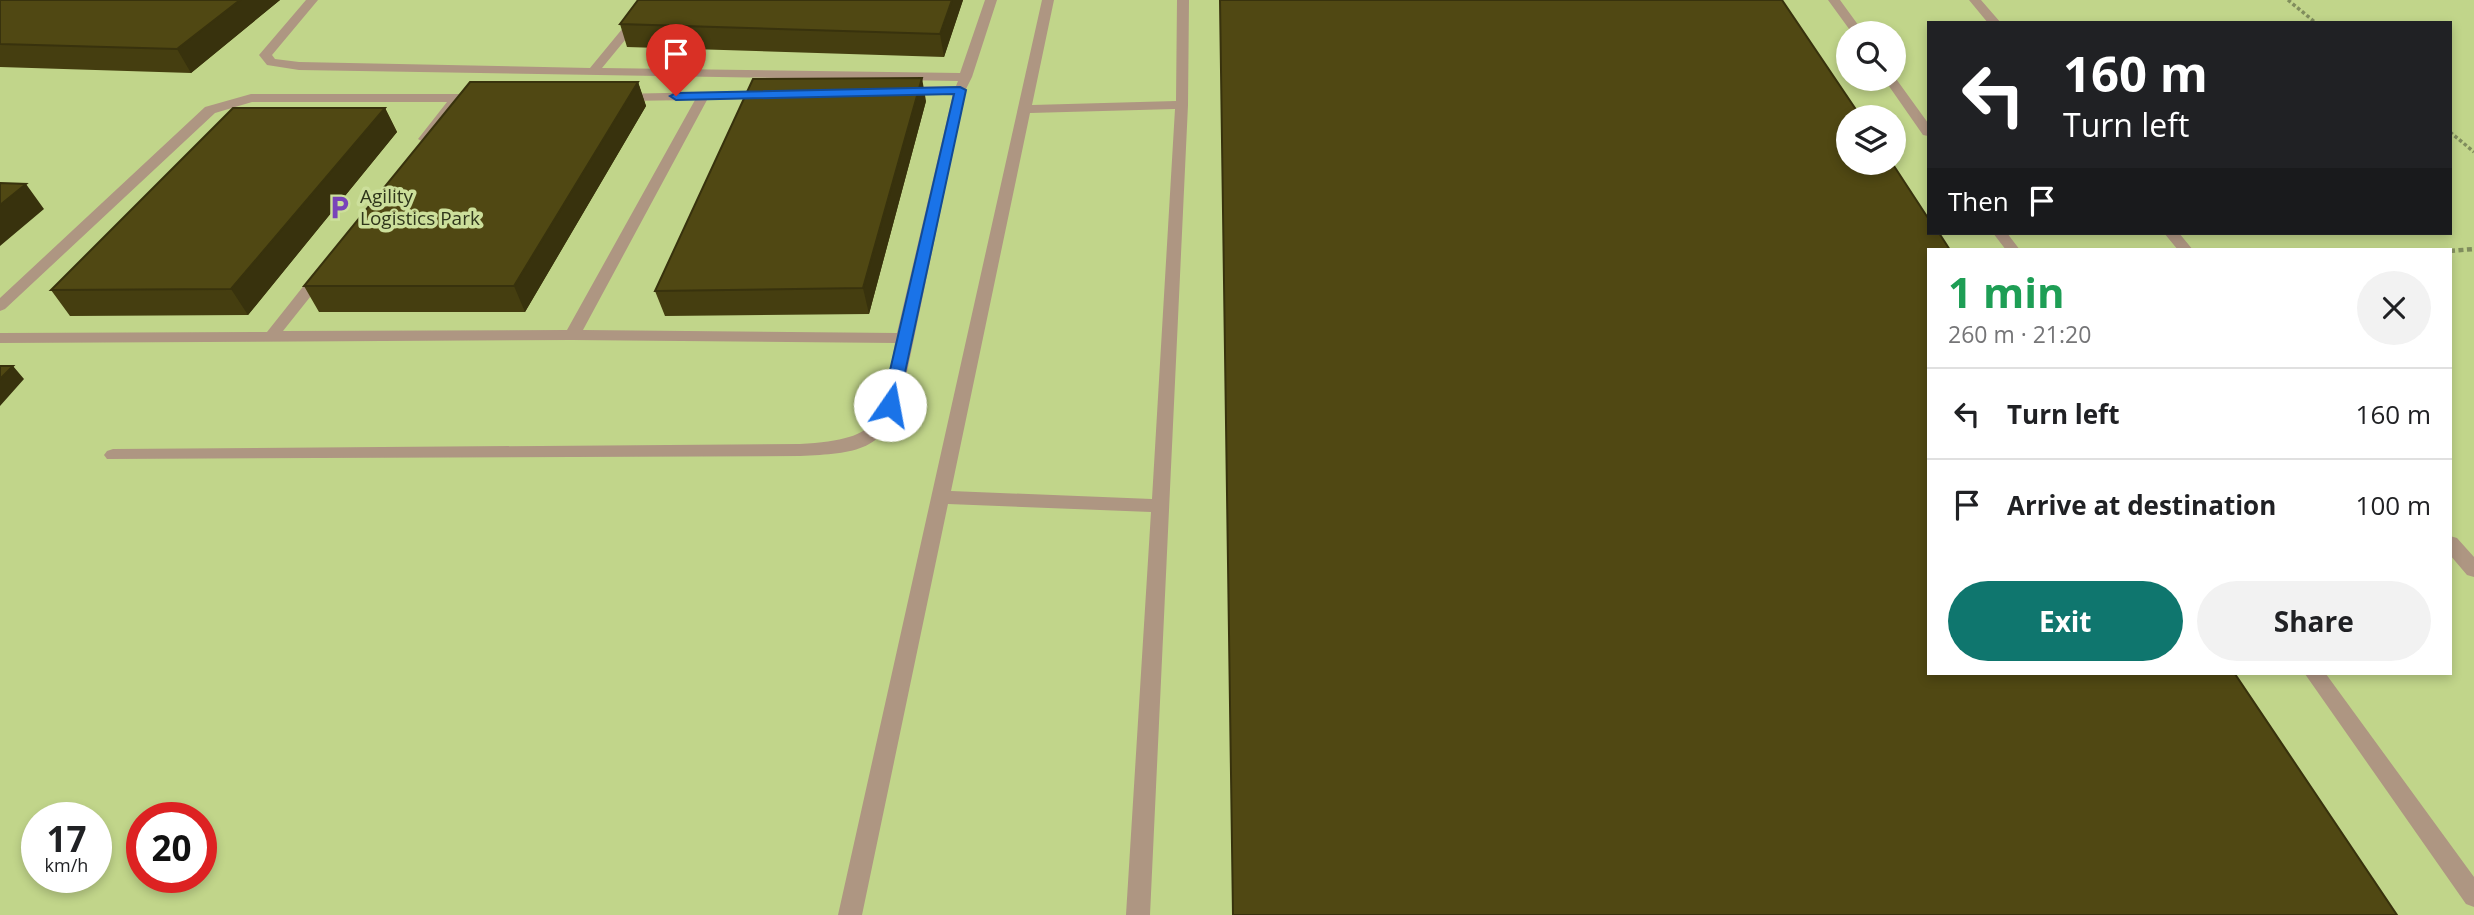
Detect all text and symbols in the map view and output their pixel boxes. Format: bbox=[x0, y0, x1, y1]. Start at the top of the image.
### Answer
map controls bbox=[1836, 21, 1906, 175]
button: search bbox=[1836, 21, 1906, 91]
pin bbox=[646, 24, 706, 96]
icon: arrive bbox=[657, 35, 695, 73]
text: 160 m bbox=[2063, 40, 2208, 106]
icon: left bbox=[1948, 49, 2039, 140]
text: Turn left bbox=[2063, 103, 2189, 146]
button: layers bbox=[1836, 105, 1906, 175]
icon: arrive bbox=[2023, 182, 2061, 220]
place label: Agility Logistics Park bbox=[360, 183, 480, 231]
text: Then bbox=[1948, 183, 2009, 219]
parking icon: Agility Logistics Park bbox=[326, 193, 354, 221]
text: 1 min bbox=[1948, 263, 2065, 320]
button: close bbox=[2357, 271, 2431, 345]
text: 260 m · 21:20 bbox=[1948, 318, 2091, 350]
position arrow bbox=[853, 368, 927, 442]
icon: left bbox=[1948, 395, 1986, 433]
text: Turn left bbox=[2007, 396, 2119, 432]
text: 160 m bbox=[2356, 396, 2431, 432]
icon: arrive bbox=[1948, 486, 1986, 524]
text: Arrive at destination bbox=[2007, 487, 2276, 523]
text: 100 m bbox=[2356, 487, 2431, 523]
button: Exit bbox=[1948, 581, 2183, 661]
button: Share bbox=[2197, 581, 2431, 661]
speed limit sign: 20 bbox=[126, 802, 217, 893]
text: 17 bbox=[46, 815, 87, 862]
text: km/h bbox=[45, 853, 88, 877]

